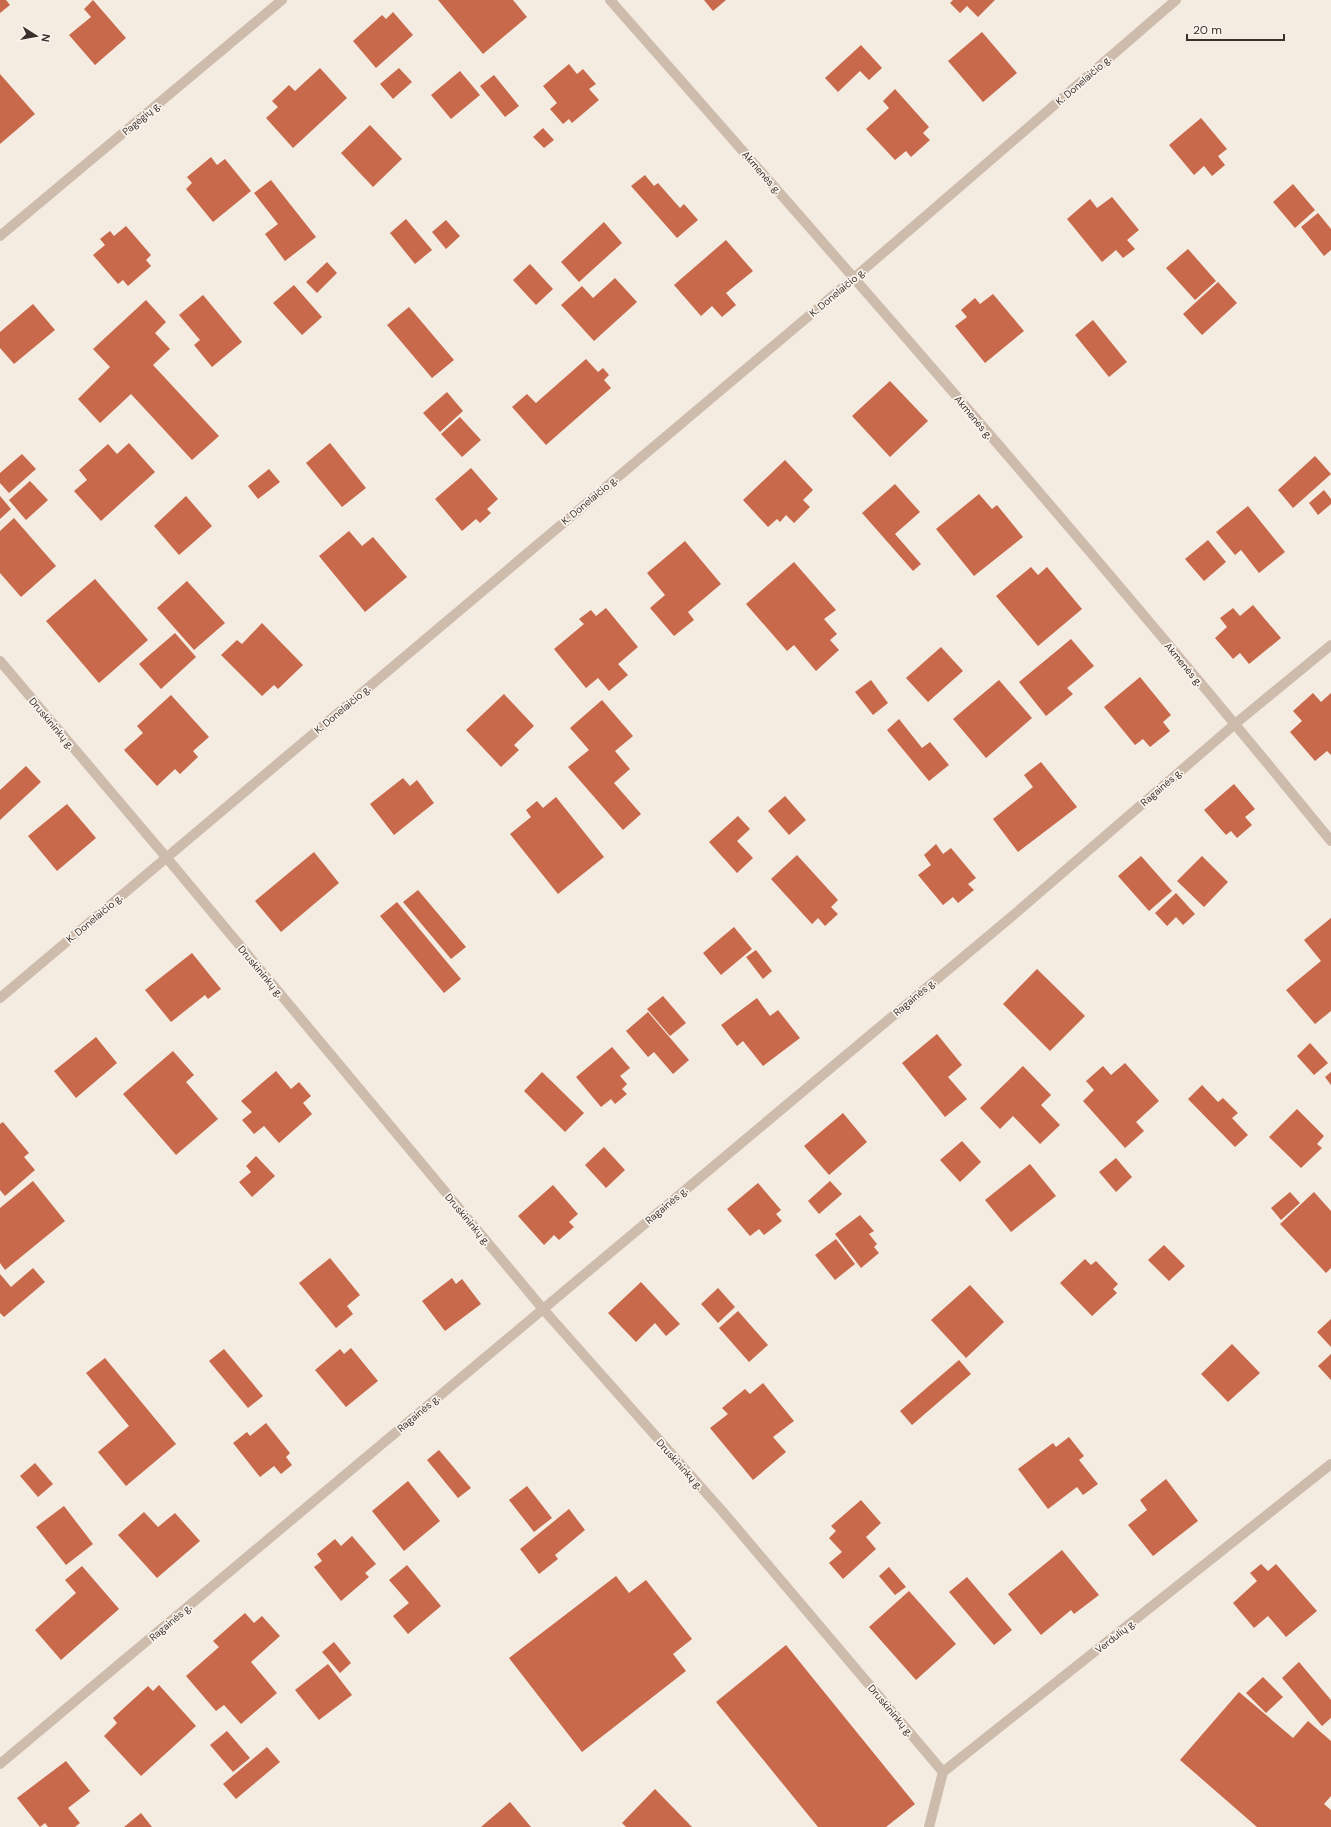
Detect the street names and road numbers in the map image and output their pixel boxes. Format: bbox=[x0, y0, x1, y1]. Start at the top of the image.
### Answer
street label: K. Donelaičio g. bbox=[1053, 53, 1114, 108]
street label: Pagėgių g. bbox=[120, 99, 163, 138]
street label: Akmenės g. bbox=[739, 148, 784, 197]
street label: K. Donelaičio g. bbox=[807, 265, 868, 320]
street label: Akmenės g. bbox=[952, 393, 996, 442]
street label: K. Donelaičio g. bbox=[559, 473, 620, 528]
street label: Akmenės g. bbox=[1162, 640, 1206, 689]
street label: K. Donelaičio g. bbox=[312, 682, 373, 737]
street label: Druskininkų g. bbox=[26, 695, 77, 752]
street label: Ragainės g. bbox=[1138, 766, 1185, 809]
street label: K. Donelaičio g. bbox=[64, 891, 125, 946]
street label: Druskininkų g. bbox=[235, 943, 286, 1000]
street label: Ragainės g. bbox=[890, 976, 938, 1019]
street label: Ragainės g. bbox=[642, 1184, 690, 1227]
street label: Druskininkų g. bbox=[442, 1191, 493, 1248]
street label: Ragainės g. bbox=[394, 1392, 442, 1435]
street label: Druskininkų g. bbox=[654, 1436, 706, 1492]
street label: Ragainės g. bbox=[146, 1601, 194, 1644]
street label: Verdulių g. bbox=[1092, 1617, 1138, 1656]
street label: Druskininkų g. bbox=[865, 1682, 916, 1739]

